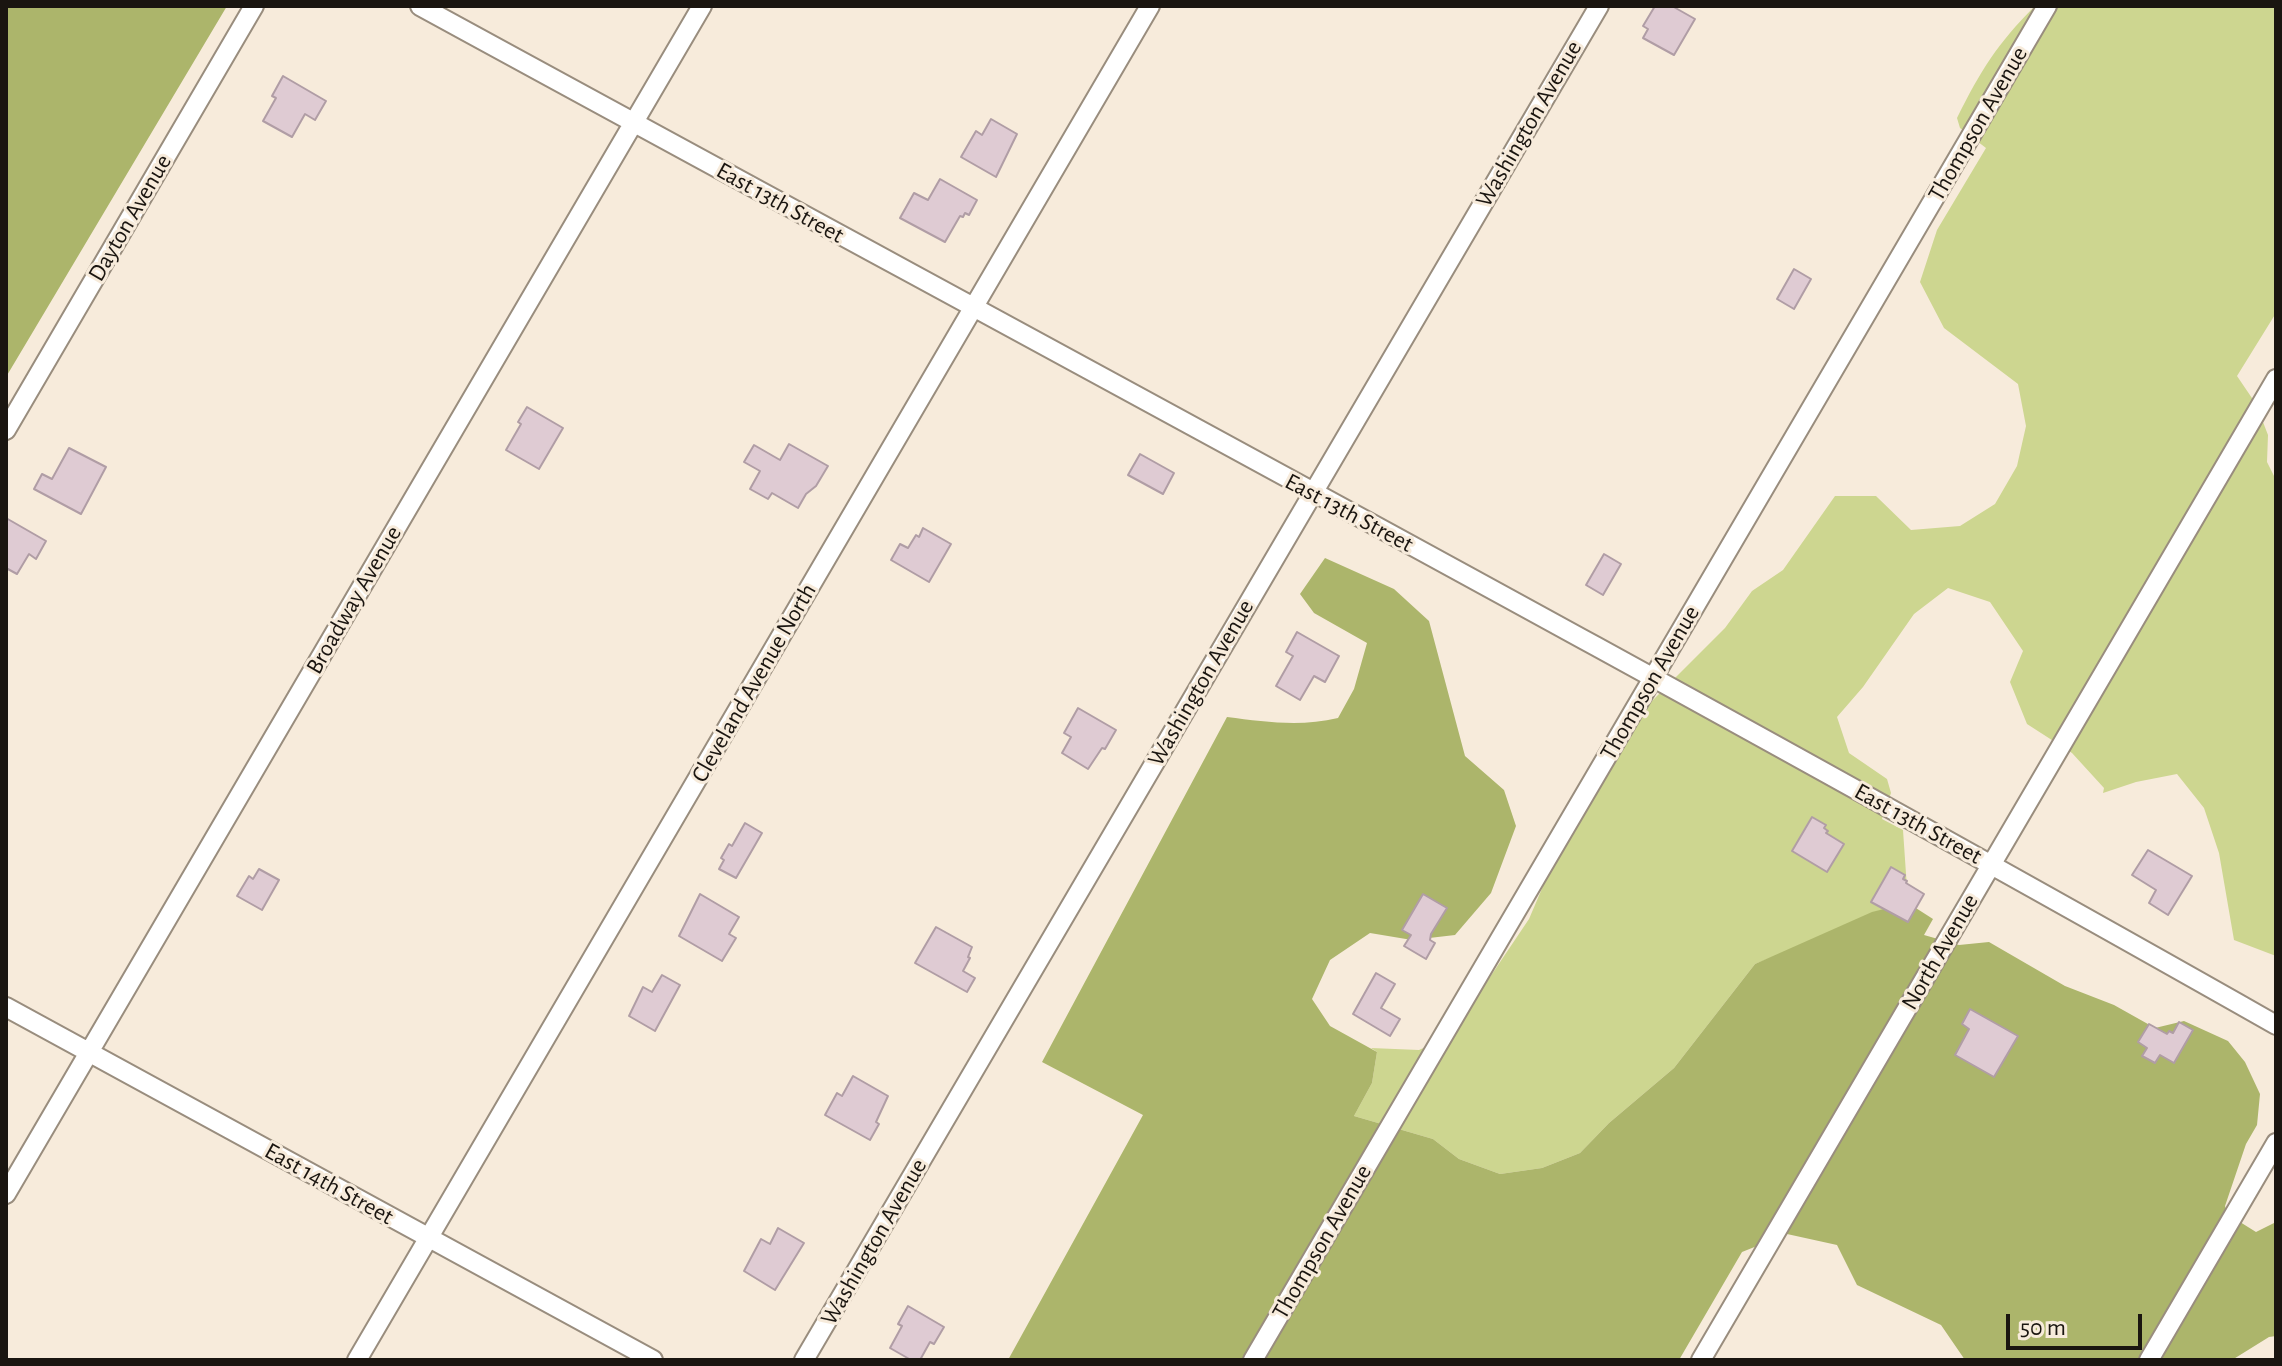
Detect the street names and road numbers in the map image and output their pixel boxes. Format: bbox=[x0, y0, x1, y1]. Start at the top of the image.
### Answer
street label: Washington Avenue bbox=[1470, 36, 1588, 212]
street label: Thompson Avenue bbox=[1922, 42, 2034, 206]
street label: Dayton Avenue bbox=[82, 149, 178, 287]
street label: East 13th Street bbox=[711, 156, 849, 250]
street label: East 13th Street bbox=[1280, 467, 1418, 559]
street label: Broadway Avenue bbox=[300, 521, 408, 679]
street label: Cleveland Avenue North bbox=[685, 578, 823, 788]
street label: Washington Avenue bbox=[1142, 595, 1260, 771]
street label: Thompson Avenue bbox=[1594, 601, 1706, 765]
street label: East 13th Street bbox=[1849, 777, 1987, 871]
street label: North Avenue bbox=[1895, 889, 1985, 1015]
street label: East 14th Street bbox=[259, 1137, 399, 1231]
street label: Washington Avenue bbox=[815, 1154, 933, 1330]
street label: Thompson Avenue bbox=[1266, 1160, 1378, 1324]

